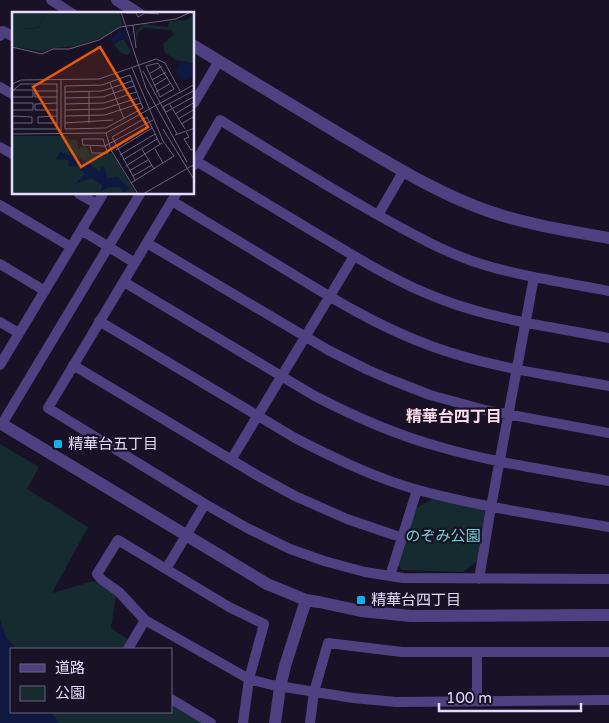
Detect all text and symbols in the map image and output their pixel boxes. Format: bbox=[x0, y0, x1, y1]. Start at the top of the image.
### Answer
inset map bbox=[12, 12, 195, 195]
district label: 精華台四丁目 bbox=[406, 407, 502, 427]
place label: 精華台五丁目 bbox=[68, 435, 158, 453]
marker: 精華台五丁目 bbox=[52, 438, 64, 450]
park label: のぞみ公園 bbox=[405, 527, 481, 545]
place label: 精華台四丁目 bbox=[371, 591, 461, 609]
marker: 精華台四丁目 bbox=[355, 594, 367, 606]
legend bbox=[10, 648, 172, 713]
text: 道路 bbox=[55, 659, 85, 677]
scale bar bbox=[439, 680, 582, 712]
text: 公園 bbox=[55, 684, 85, 702]
text: 100 m bbox=[446, 689, 492, 707]

